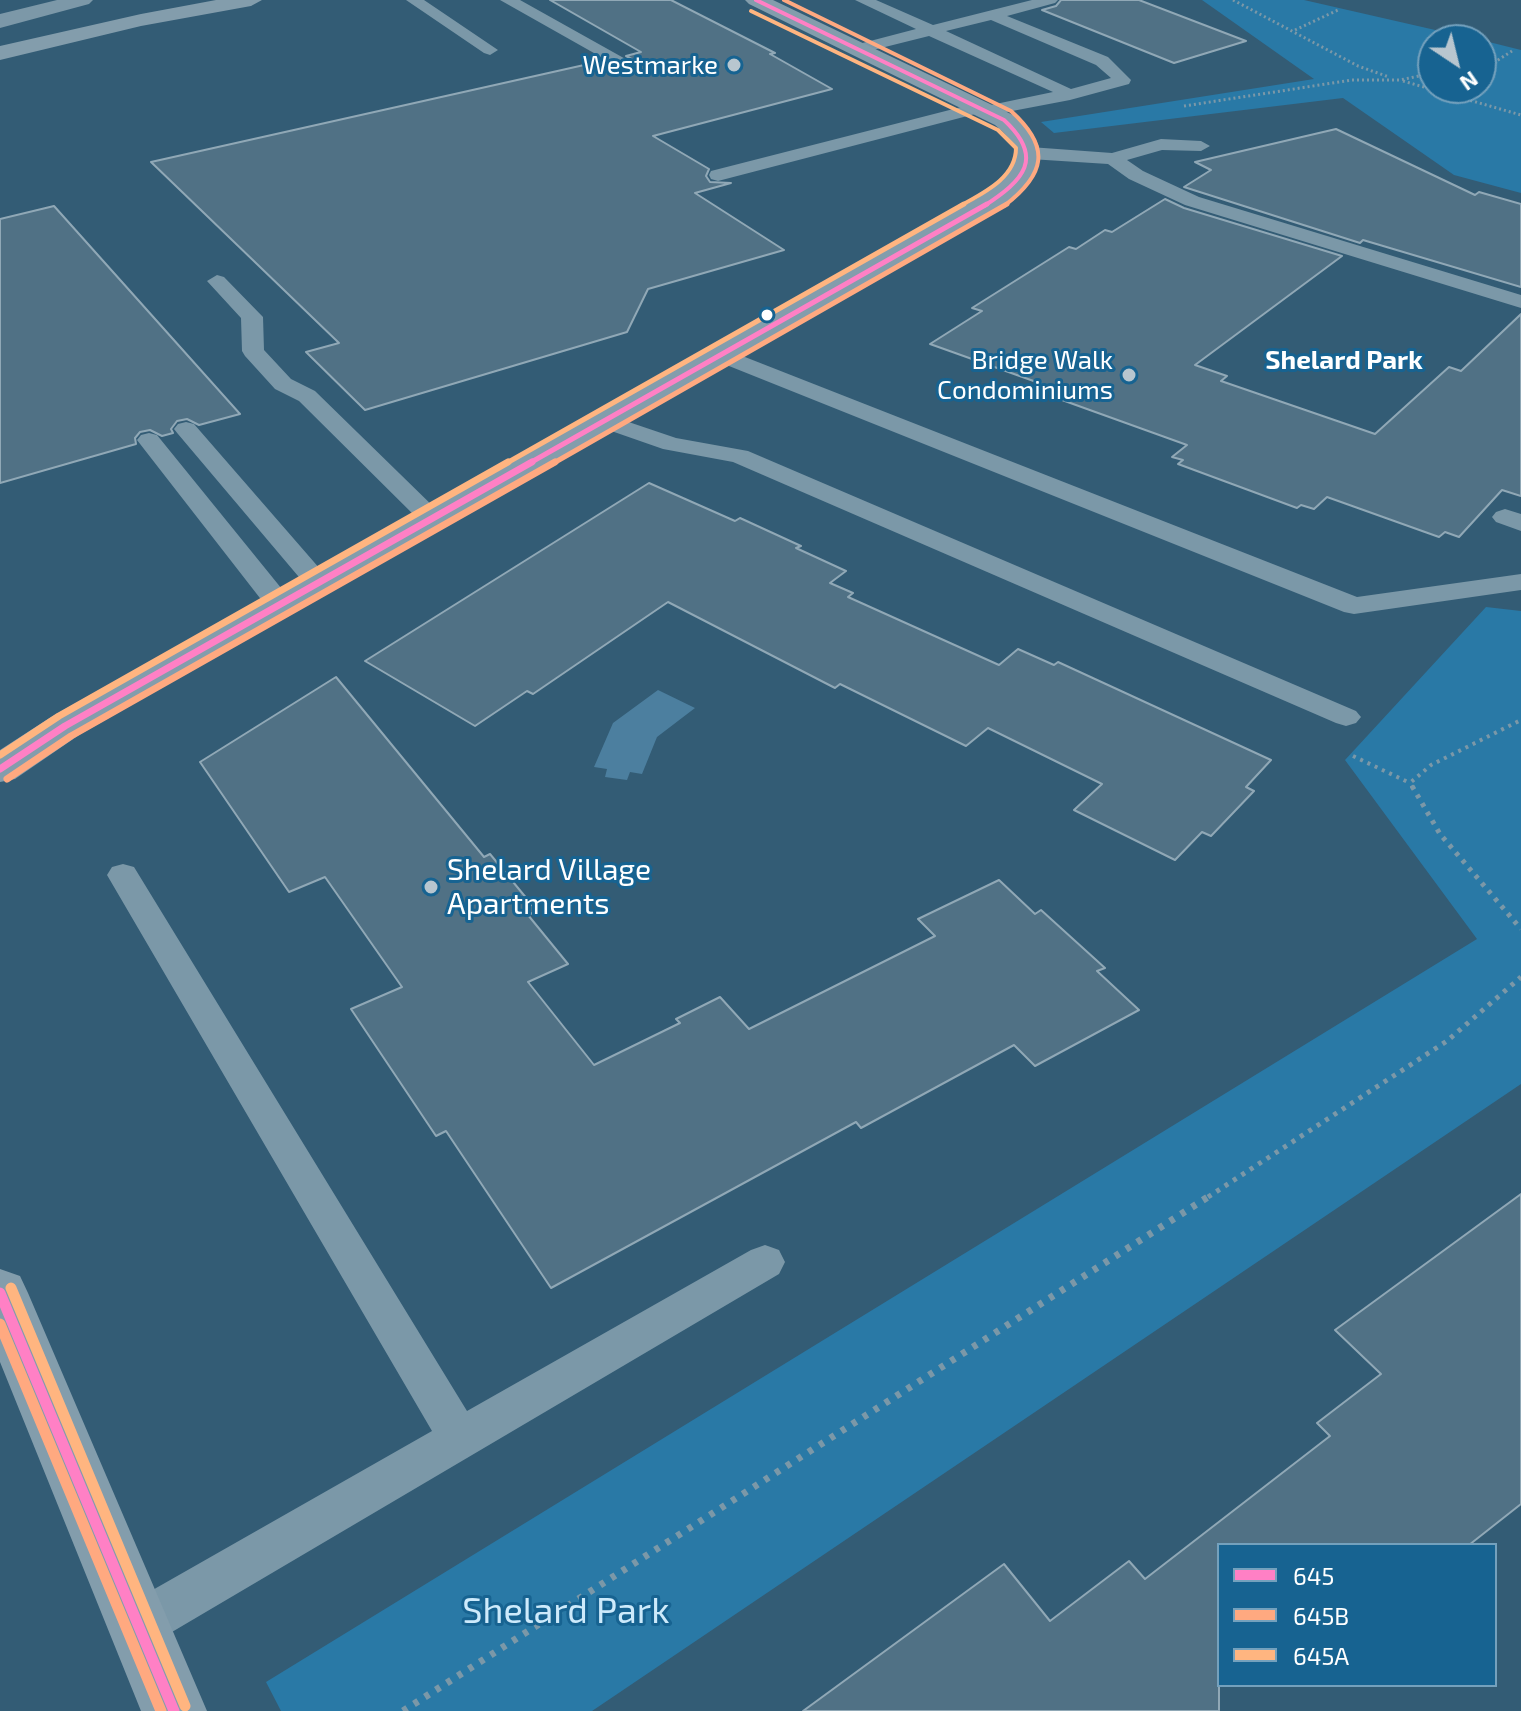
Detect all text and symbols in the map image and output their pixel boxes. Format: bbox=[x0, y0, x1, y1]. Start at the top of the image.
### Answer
north arrow bbox=[1417, 24, 1497, 104]
place label: Westmarke bbox=[582, 49, 718, 81]
marker: Westmarke bbox=[725, 56, 743, 74]
text: N bbox=[1456, 67, 1484, 97]
unlabelled marker bbox=[759, 307, 775, 323]
place label: Bridge Walk Condominiums bbox=[937, 344, 1113, 406]
district label: Shelard Park bbox=[1265, 344, 1423, 376]
marker: Bridge Walk Condominiums bbox=[1120, 366, 1138, 384]
place label: Shelard Village Apartments bbox=[447, 852, 651, 922]
marker: Shelard Village Apartments bbox=[422, 878, 440, 896]
legend bbox=[1217, 1543, 1497, 1687]
text: 645 bbox=[1293, 1561, 1334, 1590]
park label: Shelard Park bbox=[462, 1589, 670, 1633]
text: 645B bbox=[1293, 1601, 1349, 1630]
text: 645A bbox=[1293, 1641, 1349, 1670]

